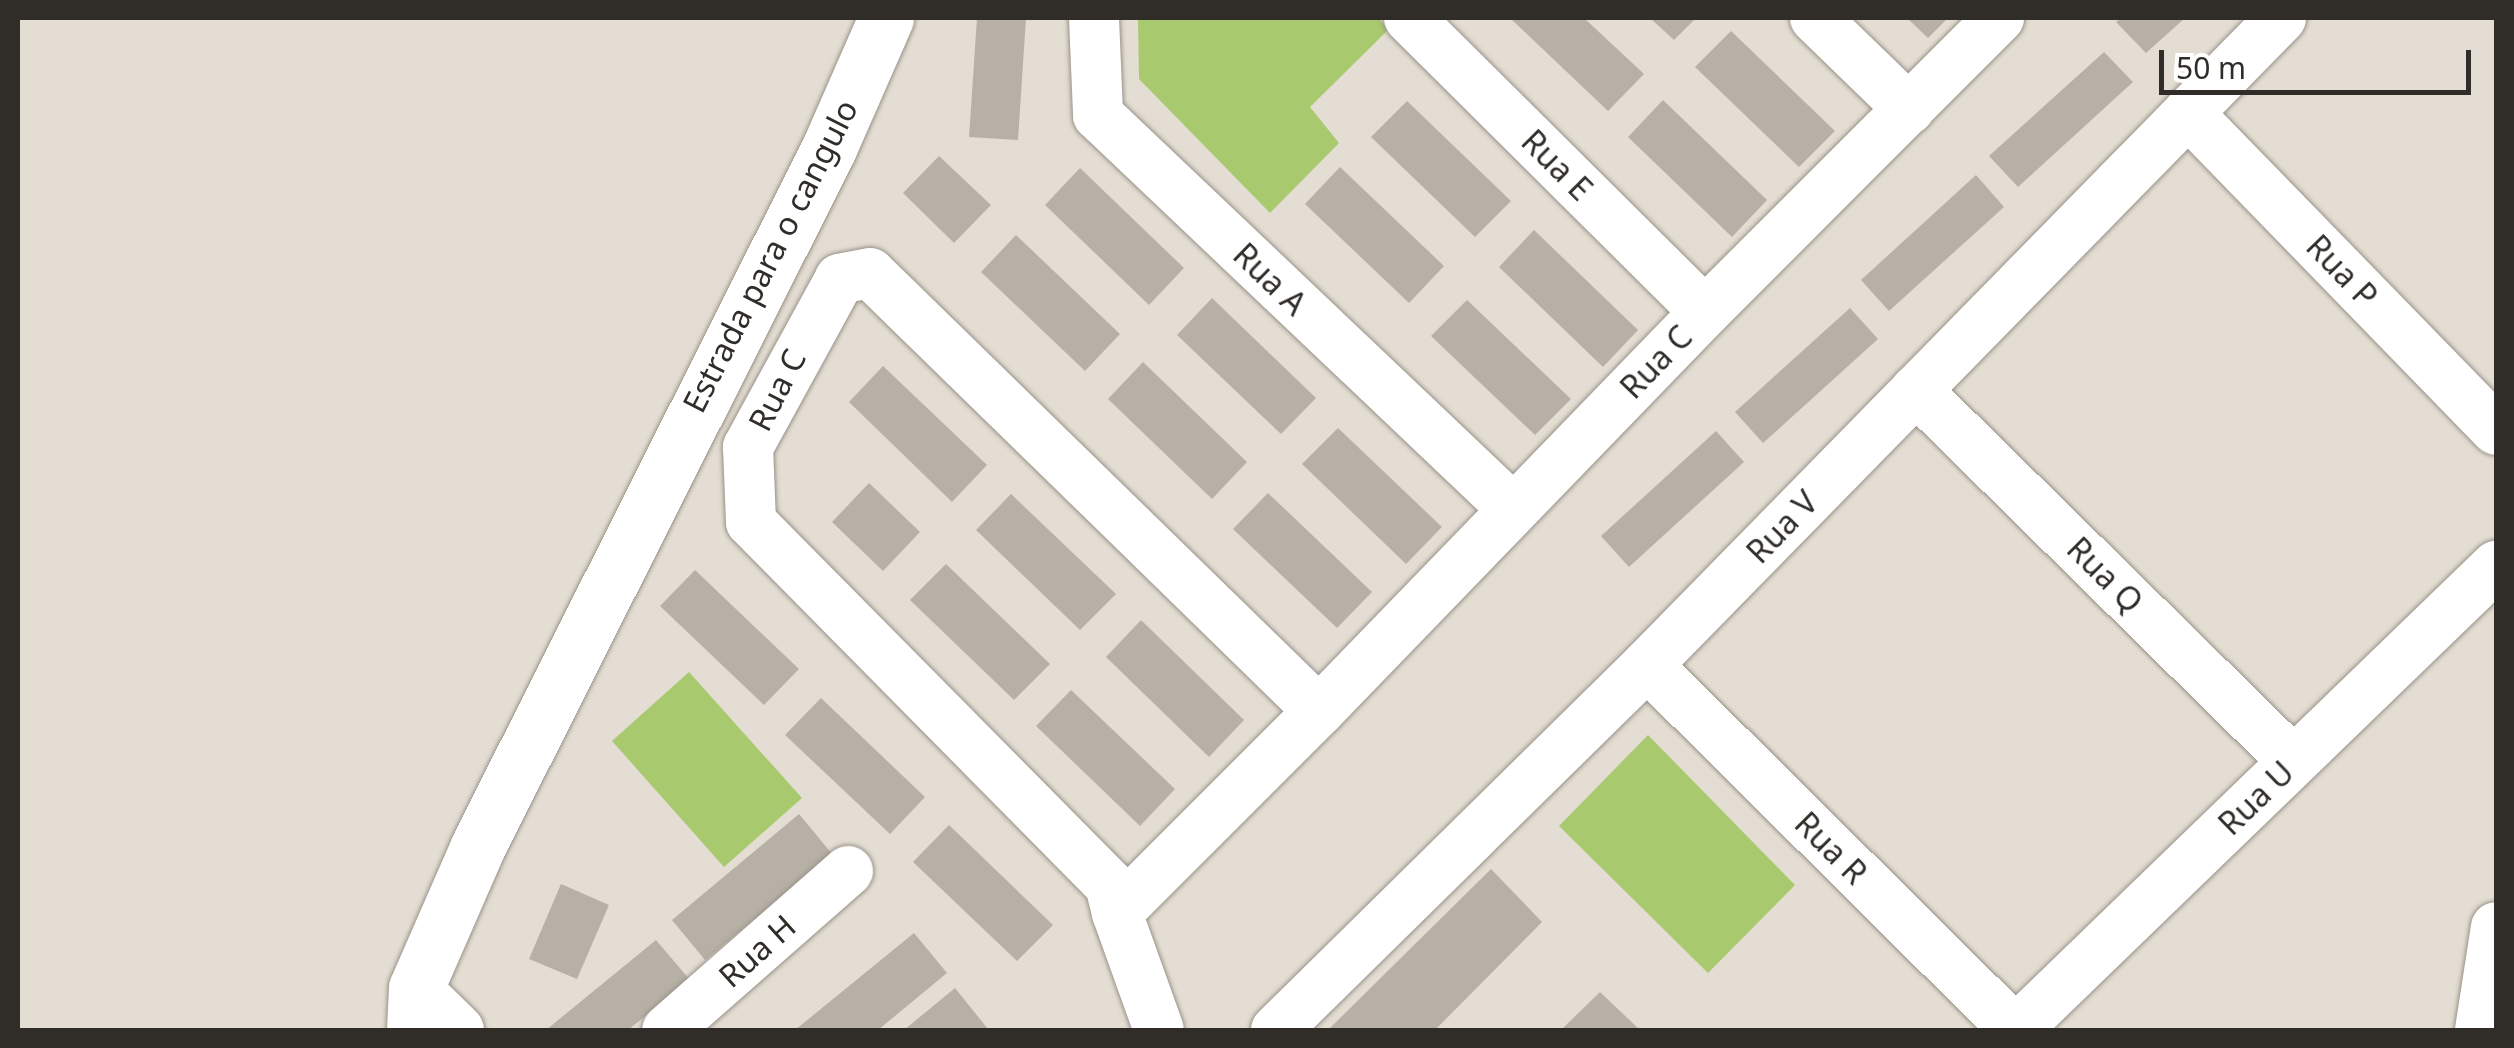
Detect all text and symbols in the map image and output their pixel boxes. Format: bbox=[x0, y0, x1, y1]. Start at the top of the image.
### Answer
scale bar bbox=[2164, 30, 2476, 92]
text: 50 m bbox=[2176, 47, 2246, 88]
street label: Estrada para o cangulo bbox=[674, 93, 866, 419]
street label: Rua E bbox=[1514, 122, 1600, 208]
street label: Rua P bbox=[2299, 227, 2385, 315]
street label: Rua A bbox=[1226, 235, 1314, 323]
street label: Rua C bbox=[1612, 318, 1700, 406]
street label: Rua C bbox=[740, 343, 814, 437]
street label: Rua V bbox=[1739, 483, 1825, 571]
street label: Rua Q bbox=[2059, 529, 2151, 621]
street label: Rua U bbox=[2211, 753, 2301, 843]
street label: Rua R bbox=[1787, 804, 1875, 892]
street label: Rua H bbox=[711, 907, 803, 995]

